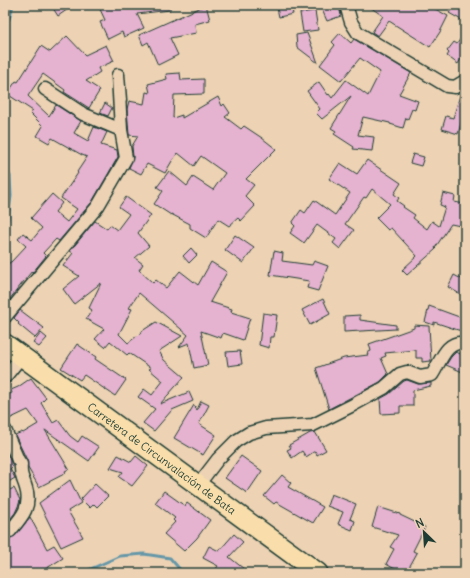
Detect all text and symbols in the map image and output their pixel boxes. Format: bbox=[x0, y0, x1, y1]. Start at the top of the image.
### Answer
street label: Carretera de Circunvalación de Bata bbox=[85, 400, 238, 517]
north arrow bbox=[404, 512, 444, 552]
text: N bbox=[413, 515, 426, 531]

